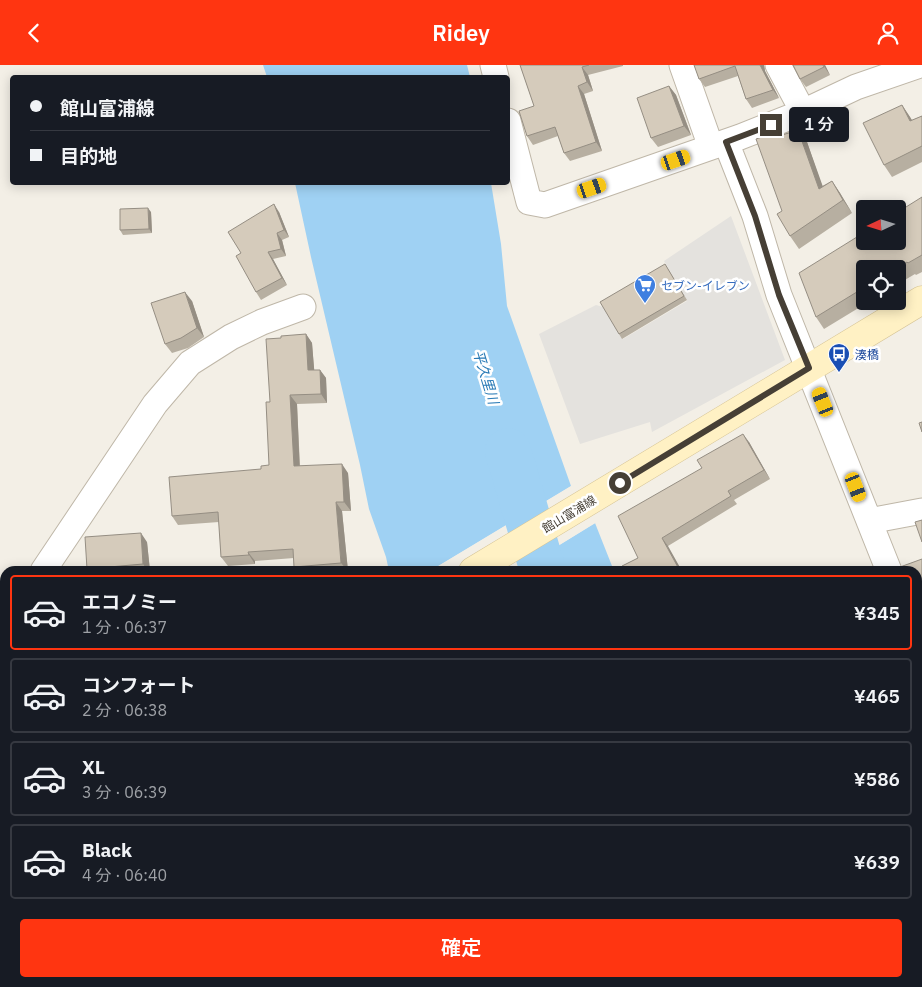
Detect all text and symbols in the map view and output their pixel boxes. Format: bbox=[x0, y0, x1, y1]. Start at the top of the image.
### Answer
text: Ridey bbox=[432, 18, 490, 47]
icon: back bbox=[20, 19, 48, 47]
icon: person bbox=[874, 19, 902, 47]
text: 館山富浦線 bbox=[60, 96, 155, 120]
callout: 1 分 bbox=[788, 107, 848, 143]
route end bbox=[760, 114, 782, 136]
text: 1 分 bbox=[804, 114, 834, 134]
text: 目的地 bbox=[60, 144, 117, 168]
car bbox=[659, 148, 692, 172]
car bbox=[575, 176, 608, 200]
north arrow bbox=[856, 200, 906, 250]
map controls bbox=[856, 200, 906, 310]
button: locate bbox=[856, 260, 906, 310]
supermarket icon: セブン-イレブン bbox=[633, 273, 657, 304]
place label: セブン-イレブン bbox=[661, 278, 750, 293]
bus stop icon: 湊橋 bbox=[827, 342, 851, 373]
place label: 湊橋 bbox=[855, 347, 879, 362]
water label: 平久里川 bbox=[469, 348, 503, 408]
car bbox=[810, 385, 835, 419]
car bbox=[843, 470, 868, 504]
route start bbox=[609, 472, 631, 494]
street label: 館山富浦線 bbox=[539, 492, 599, 536]
icon: car bbox=[22, 590, 67, 635]
text: エコノミー bbox=[82, 590, 177, 614]
text: ¥345 bbox=[854, 601, 900, 625]
text: 1 分 · 06:37 bbox=[82, 617, 167, 637]
icon: car bbox=[22, 673, 67, 718]
text: コンフォート bbox=[82, 673, 195, 697]
text: ¥465 bbox=[854, 684, 900, 708]
text: 2 分 · 06:38 bbox=[82, 700, 167, 720]
text: XL bbox=[82, 755, 105, 779]
icon: car bbox=[22, 756, 67, 801]
text: ¥586 bbox=[854, 767, 900, 791]
text: 3 分 · 06:39 bbox=[82, 782, 167, 802]
text: Black bbox=[82, 838, 132, 862]
icon: car bbox=[22, 839, 67, 884]
text: ¥639 bbox=[854, 850, 900, 874]
text: 4 分 · 06:40 bbox=[82, 865, 167, 885]
button: 確定 bbox=[20, 919, 902, 977]

